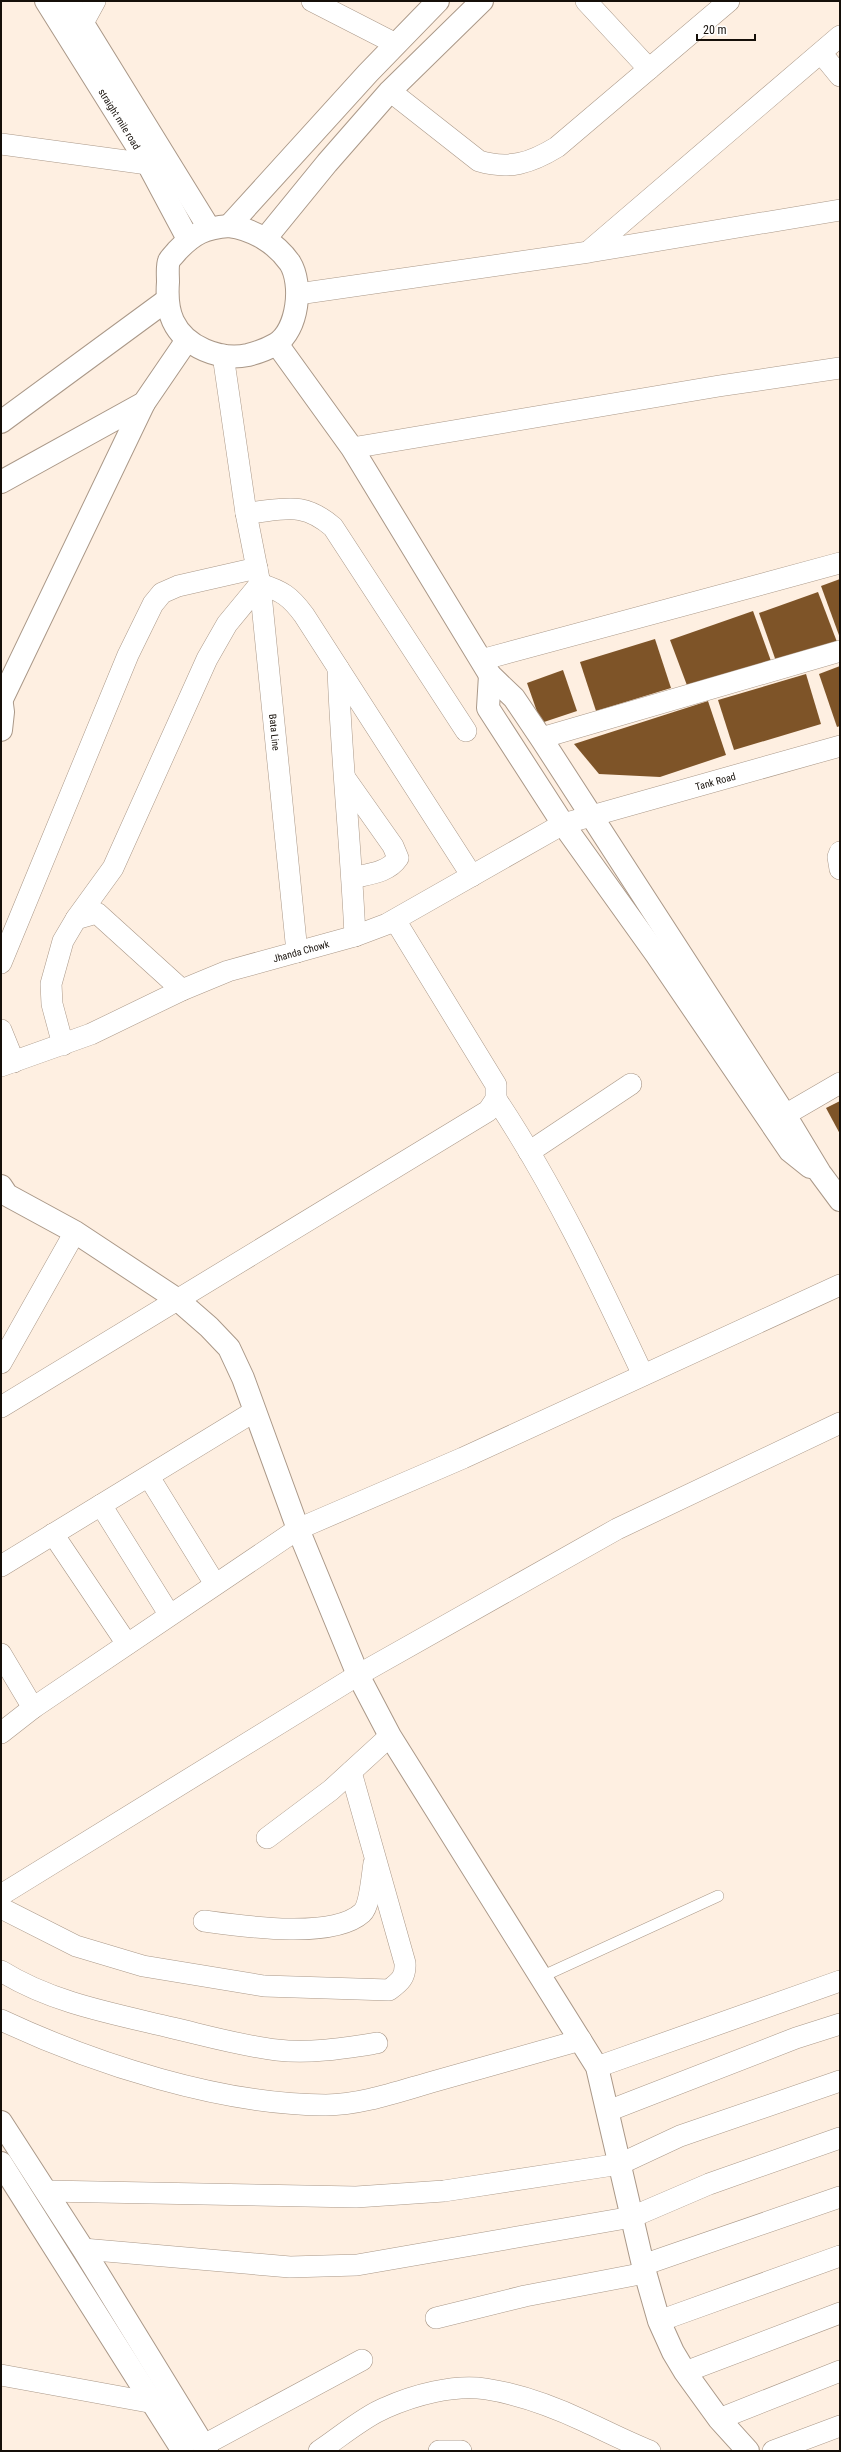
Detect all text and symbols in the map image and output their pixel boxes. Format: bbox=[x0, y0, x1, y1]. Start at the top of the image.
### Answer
scale bar bbox=[697, 16, 755, 42]
text: 20 m bbox=[703, 23, 727, 37]
street label: straight mile road bbox=[97, 87, 143, 151]
street label: Bata Line bbox=[268, 713, 282, 751]
street label: Tank Road bbox=[694, 770, 737, 792]
street label: Jhanda Chowk bbox=[272, 938, 331, 964]

